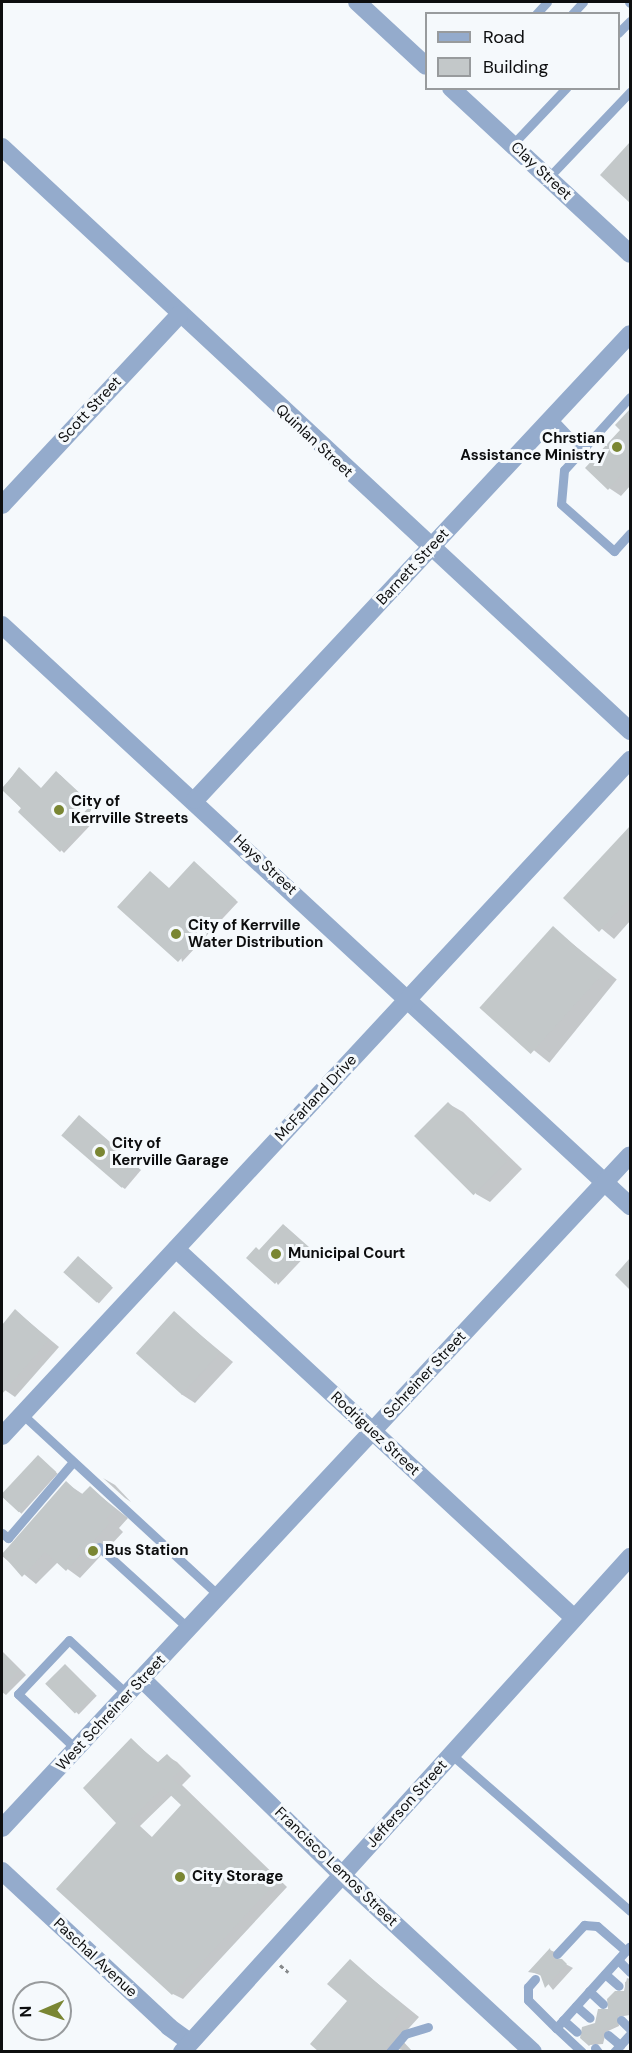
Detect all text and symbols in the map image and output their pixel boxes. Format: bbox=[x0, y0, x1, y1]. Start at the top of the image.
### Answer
legend bbox=[425, 12, 620, 90]
text: Road bbox=[483, 25, 525, 49]
text: Building bbox=[483, 55, 548, 79]
street label: Clay Street bbox=[507, 138, 575, 204]
street label: Scott Street bbox=[55, 373, 125, 447]
street label: Quinlan Street bbox=[272, 401, 356, 481]
place label: Chrstian Assistance Ministry bbox=[460, 429, 605, 464]
marker: Chrstian Assistance Ministry bbox=[610, 440, 624, 454]
street label: Barnett Street bbox=[373, 525, 453, 609]
place label: City of Kerrville Streets bbox=[71, 792, 189, 827]
marker: City of Kerrville Streets bbox=[52, 803, 66, 817]
street label: Hays Street bbox=[230, 831, 300, 899]
place label: City of Kerrville Water Distribution bbox=[188, 916, 323, 951]
marker: City of Kerrville Water Distribution bbox=[169, 927, 183, 941]
street label: McFarland Drive bbox=[271, 1051, 361, 1145]
place label: City of Kerrville Garage bbox=[112, 1134, 229, 1169]
marker: City of Kerrville Garage bbox=[93, 1145, 107, 1159]
place label: Municipal Court bbox=[288, 1245, 405, 1263]
marker: Municipal Court bbox=[269, 1247, 283, 1261]
street label: Schreiner Street bbox=[380, 1328, 470, 1422]
street label: Rodriguez Street bbox=[327, 1388, 423, 1480]
place label: Bus Station bbox=[105, 1542, 189, 1560]
marker: Bus Station bbox=[86, 1544, 100, 1558]
street label: West Schreiner Street bbox=[53, 1651, 169, 1775]
street label: Jefferson Street bbox=[363, 1757, 451, 1851]
street label: Francisco Lemos Street bbox=[271, 1804, 401, 1930]
place label: City Storage bbox=[192, 1868, 283, 1886]
marker: City Storage bbox=[173, 1870, 187, 1884]
street label: Paschal Avenue bbox=[49, 1915, 141, 2001]
north arrow bbox=[12, 1981, 72, 2041]
text: N bbox=[15, 2005, 36, 2018]

